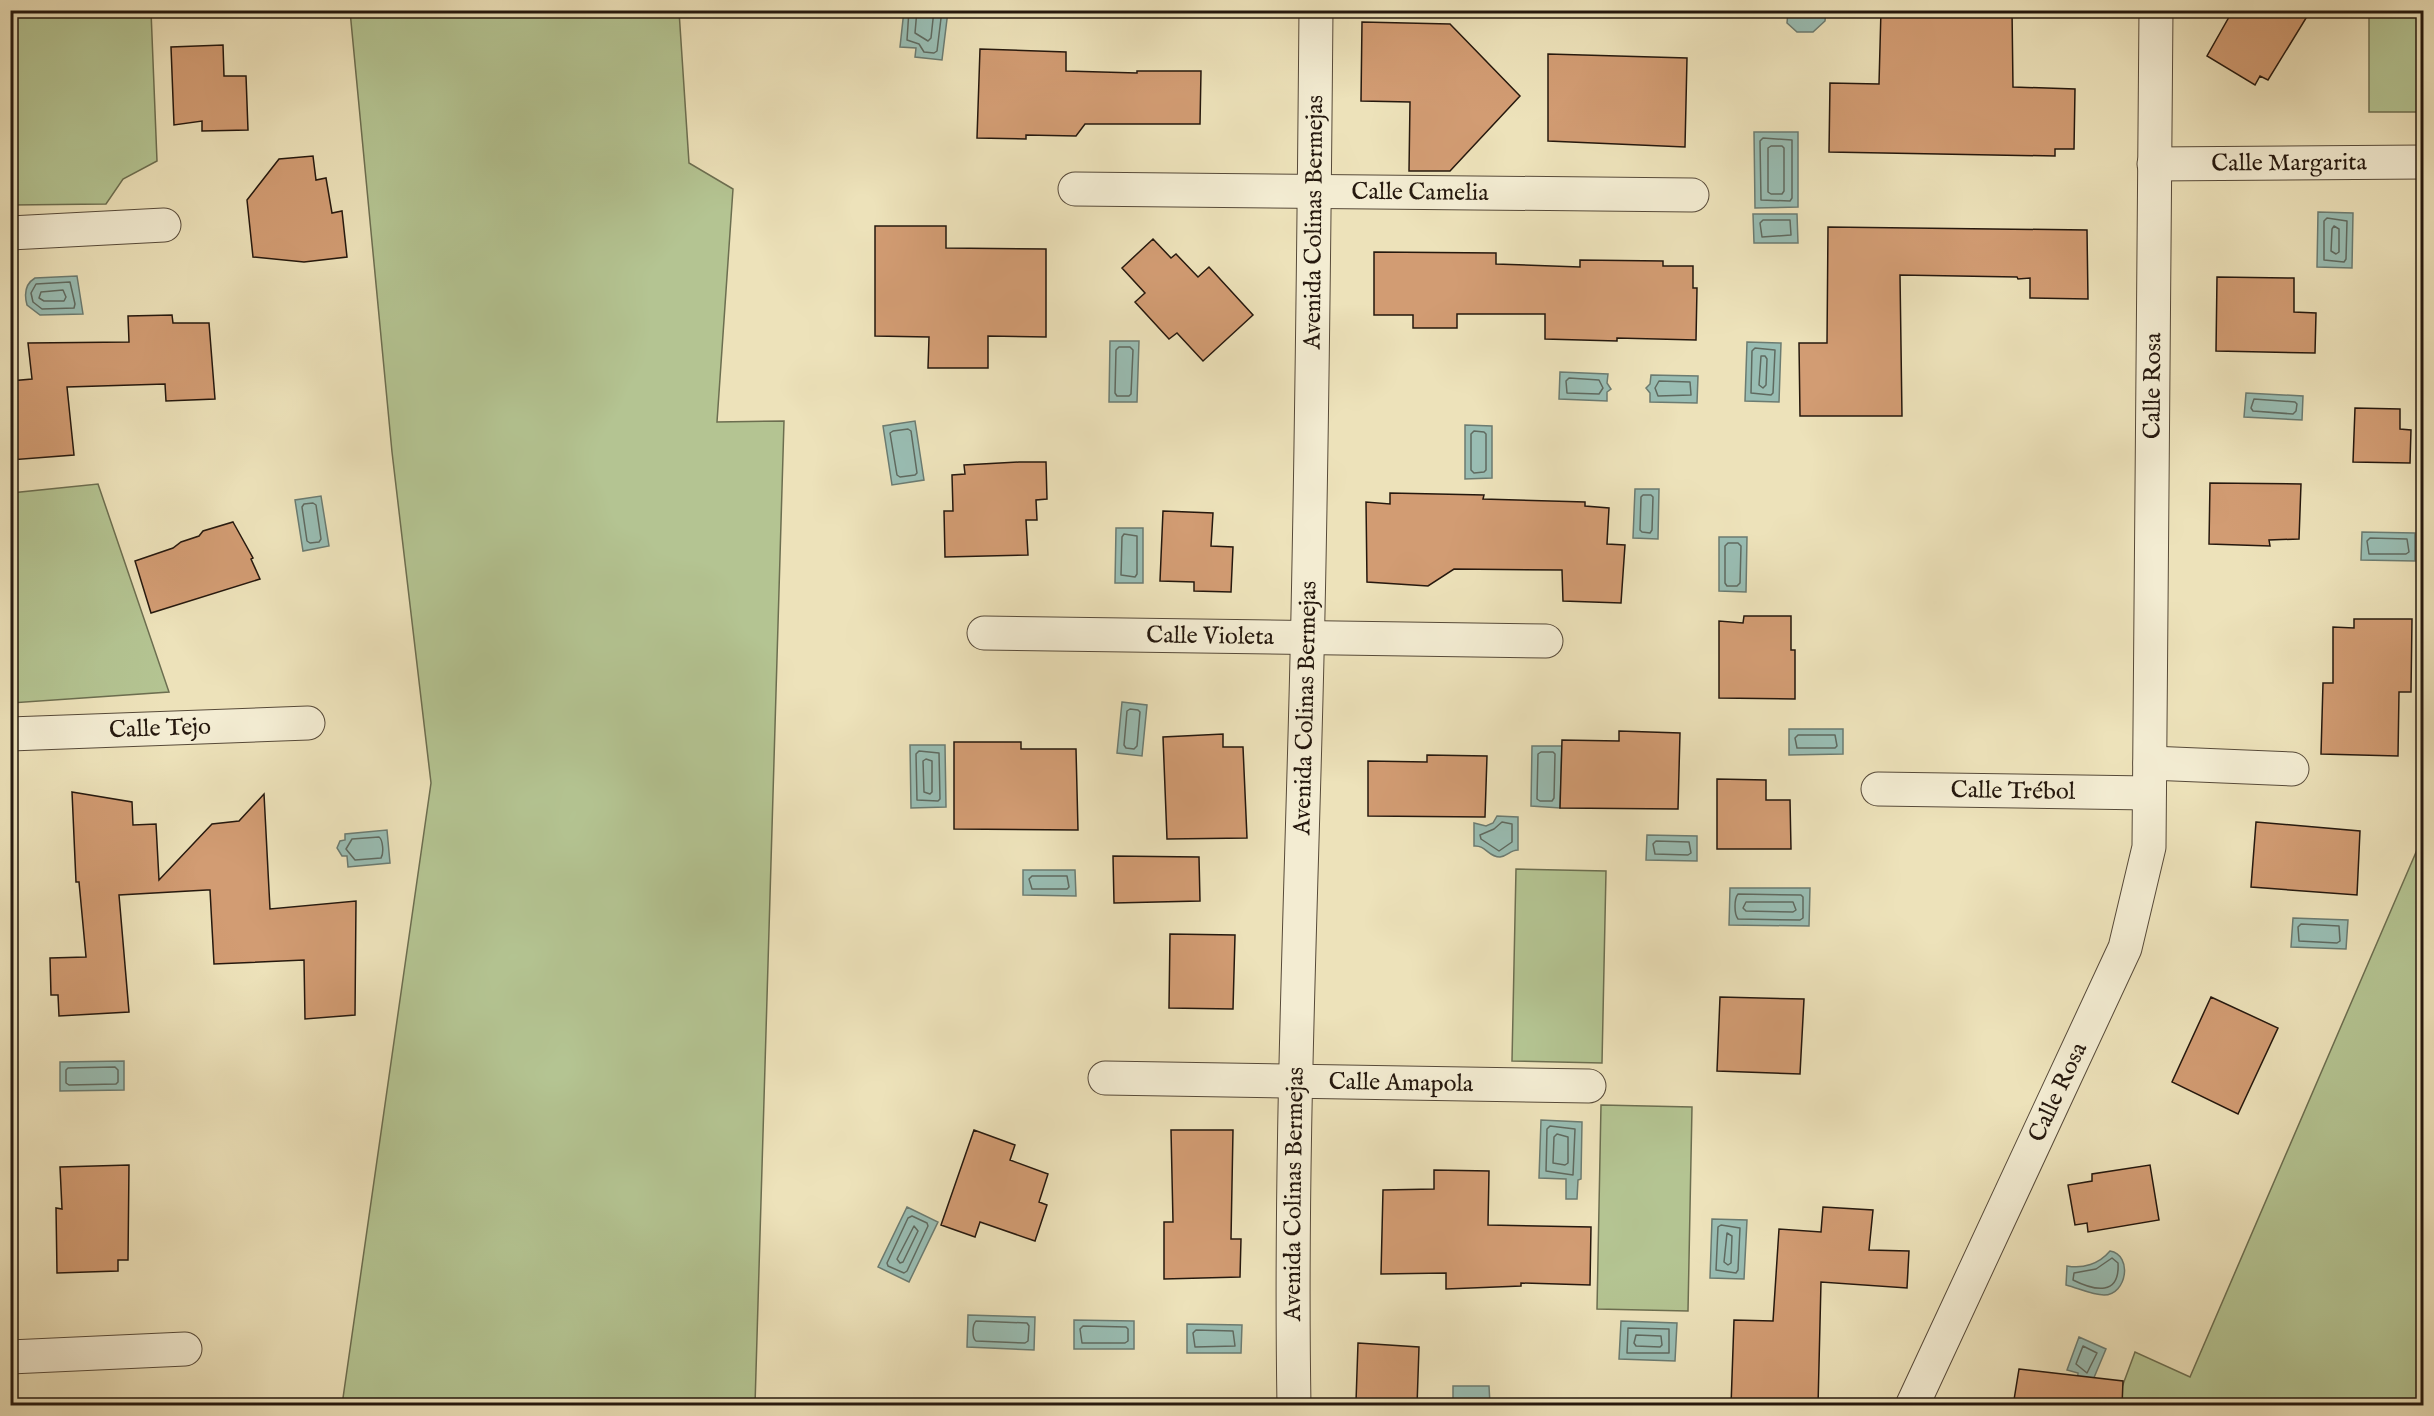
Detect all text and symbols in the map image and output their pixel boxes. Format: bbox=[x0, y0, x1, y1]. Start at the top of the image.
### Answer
street label: Avenida Colinas Bermejas bbox=[1297, 95, 1331, 351]
street label: Calle Margarita bbox=[2211, 147, 2368, 179]
street label: Calle Camelia bbox=[1351, 176, 1489, 209]
street label: Calle Rosa bbox=[2137, 332, 2169, 439]
street label: Avenida Colinas Bermejas bbox=[1287, 581, 1324, 837]
street label: Calle Violeta bbox=[1146, 620, 1275, 653]
street label: Calle Tejo bbox=[108, 711, 211, 746]
street label: Calle Trébol bbox=[1950, 775, 2076, 807]
street label: Calle Rosa bbox=[2021, 1037, 2095, 1147]
street label: Avenida Colinas Bermejas bbox=[1278, 1066, 1311, 1322]
street label: Calle Amapola bbox=[1328, 1066, 1474, 1100]

